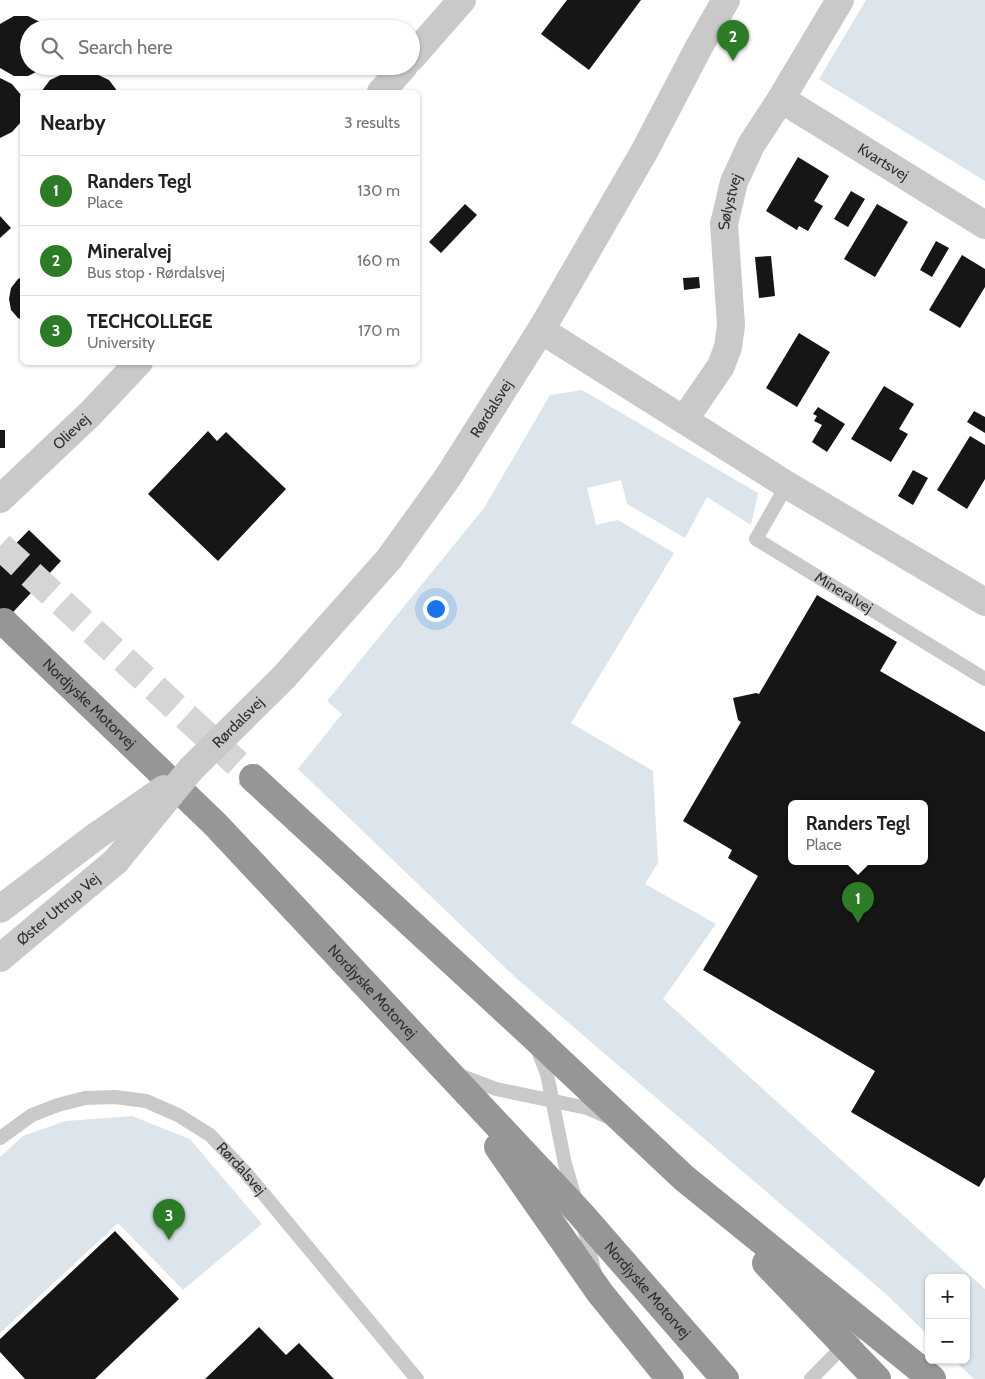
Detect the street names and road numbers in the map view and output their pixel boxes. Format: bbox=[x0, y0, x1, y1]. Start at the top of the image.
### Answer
street label: Kvartsvej bbox=[854, 140, 912, 185]
street label: Sølystvej bbox=[715, 171, 746, 230]
street label: Rørdalsvej bbox=[466, 376, 516, 441]
street label: Olievej bbox=[49, 410, 93, 453]
street label: Mineralvej bbox=[811, 568, 876, 617]
street label: Nordjyske Motorvej bbox=[39, 655, 140, 752]
street label: Rørdalsvej bbox=[209, 693, 268, 752]
street label: Øster Uttrup Vej bbox=[13, 869, 104, 949]
street label: Nordjyske Motorvej bbox=[324, 941, 421, 1042]
street label: Rørdalsvej bbox=[213, 1139, 270, 1199]
street label: Nordjyske Motorvej bbox=[600, 1238, 694, 1342]

